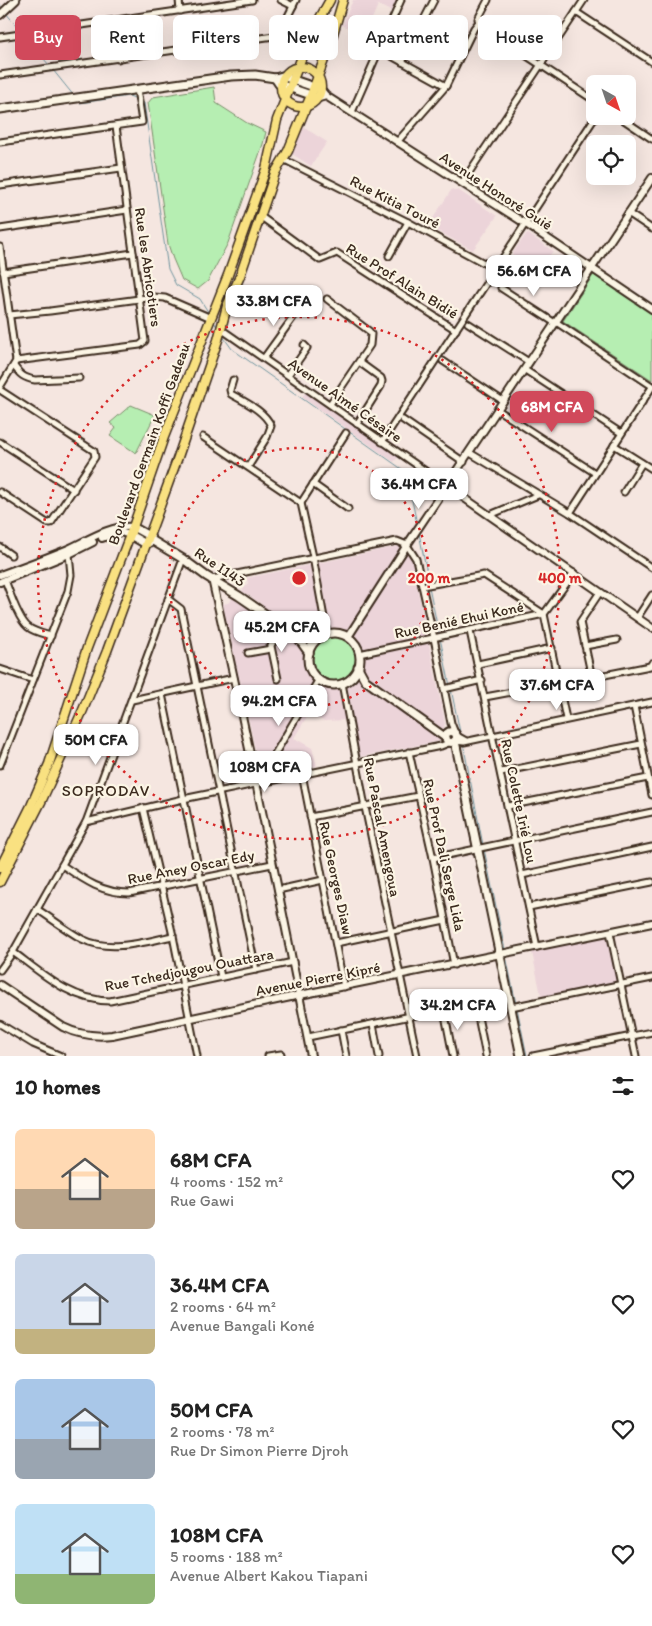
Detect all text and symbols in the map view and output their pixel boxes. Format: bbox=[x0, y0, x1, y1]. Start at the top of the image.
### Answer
chip: Buy bbox=[15, 15, 81, 60]
chip: Rent bbox=[91, 15, 163, 60]
chip: Filters bbox=[173, 15, 259, 60]
chip: New bbox=[269, 15, 338, 60]
chip: Apartment bbox=[348, 15, 468, 60]
chip: House bbox=[478, 15, 562, 60]
north arrow bbox=[586, 75, 636, 125]
map controls bbox=[586, 75, 636, 185]
button: locate bbox=[586, 135, 636, 185]
street label: Avenue Honoré Guié bbox=[436, 148, 556, 234]
street label: Rue Kitia Touré bbox=[347, 172, 443, 232]
street label: Rue les Abricotiers bbox=[131, 206, 165, 328]
street label: Rue Prof Alain Bidié bbox=[343, 239, 461, 323]
pin: 56.6M CFA bbox=[477, 254, 591, 297]
text: 56.6M CFA bbox=[497, 261, 571, 280]
pin: 33.8M CFA bbox=[217, 284, 331, 327]
text: 33.8M CFA bbox=[237, 291, 311, 310]
street label: Boulevard Germain Koffi Gadeau bbox=[104, 340, 194, 547]
street label: Avenue Aimé Césaire bbox=[285, 354, 405, 446]
pin: 68M CFA bbox=[506, 390, 598, 433]
text: 68M CFA bbox=[521, 397, 583, 416]
pin: 36.4M CFA bbox=[362, 468, 476, 510]
text: 36.4M CFA bbox=[381, 474, 457, 493]
street label: Rue I143 bbox=[191, 543, 249, 591]
centre of rings bbox=[290, 569, 308, 587]
text: 200 m bbox=[408, 569, 451, 587]
text: 400 m bbox=[538, 569, 582, 587]
street label: Rue Benié Ehui Koné bbox=[393, 598, 525, 642]
pin: 45.2M CFA bbox=[225, 610, 339, 653]
text: 45.2M CFA bbox=[244, 617, 320, 636]
pin: 37.6M CFA bbox=[500, 668, 614, 711]
text: 37.6M CFA bbox=[520, 675, 594, 694]
pin: 94.2M CFA bbox=[222, 684, 336, 727]
text: 94.2M CFA bbox=[241, 691, 317, 710]
pin: 50M CFA bbox=[50, 724, 142, 766]
text: 50M CFA bbox=[64, 730, 128, 749]
street label: Rue Colette Irié Lou bbox=[497, 737, 541, 865]
pin: 108M CFA bbox=[213, 750, 317, 793]
street label: Rue Pascal Amengoua bbox=[360, 756, 404, 899]
text: 108M CFA bbox=[230, 757, 300, 776]
street label: Rue Prof Dali Serge Lida bbox=[419, 777, 469, 933]
district label: SOPRODAV bbox=[62, 781, 150, 800]
street label: Rue Georges Diaw bbox=[315, 820, 357, 936]
street label: Rue Aney Oscar Edy bbox=[126, 846, 256, 888]
street label: Rue Tchedjougou Ouattara bbox=[103, 945, 276, 995]
street label: Avenue Pierre Kipré bbox=[254, 958, 382, 1000]
pin: 34.2M CFA bbox=[401, 988, 515, 1031]
text: 34.2M CFA bbox=[420, 995, 496, 1014]
icon: filters bbox=[609, 1072, 637, 1100]
text: 10 homes bbox=[15, 1074, 101, 1099]
text: 68M CFA bbox=[170, 1147, 251, 1172]
icon: home bbox=[55, 1149, 115, 1209]
icon: heart bbox=[609, 1165, 637, 1193]
text: 4 rooms · 152 m² bbox=[170, 1172, 283, 1191]
text: Rue Gawi bbox=[170, 1191, 234, 1210]
text: 36.4M CFA bbox=[170, 1272, 269, 1297]
icon: home bbox=[55, 1274, 115, 1334]
icon: heart bbox=[609, 1290, 637, 1318]
text: 2 rooms · 64 m² bbox=[170, 1297, 276, 1316]
text: Avenue Bangali Koné bbox=[170, 1316, 315, 1335]
text: 50M CFA bbox=[170, 1397, 253, 1422]
icon: home bbox=[55, 1399, 115, 1459]
icon: heart bbox=[609, 1415, 637, 1443]
text: 2 rooms · 78 m² bbox=[170, 1422, 275, 1441]
text: Rue Dr Simon Pierre Djroh bbox=[170, 1441, 348, 1460]
text: 108M CFA bbox=[170, 1522, 263, 1547]
icon: home bbox=[55, 1524, 115, 1584]
icon: heart bbox=[609, 1540, 637, 1568]
text: 5 rooms · 188 m² bbox=[170, 1547, 283, 1566]
text: Avenue Albert Kakou Tiapani bbox=[170, 1566, 368, 1585]

